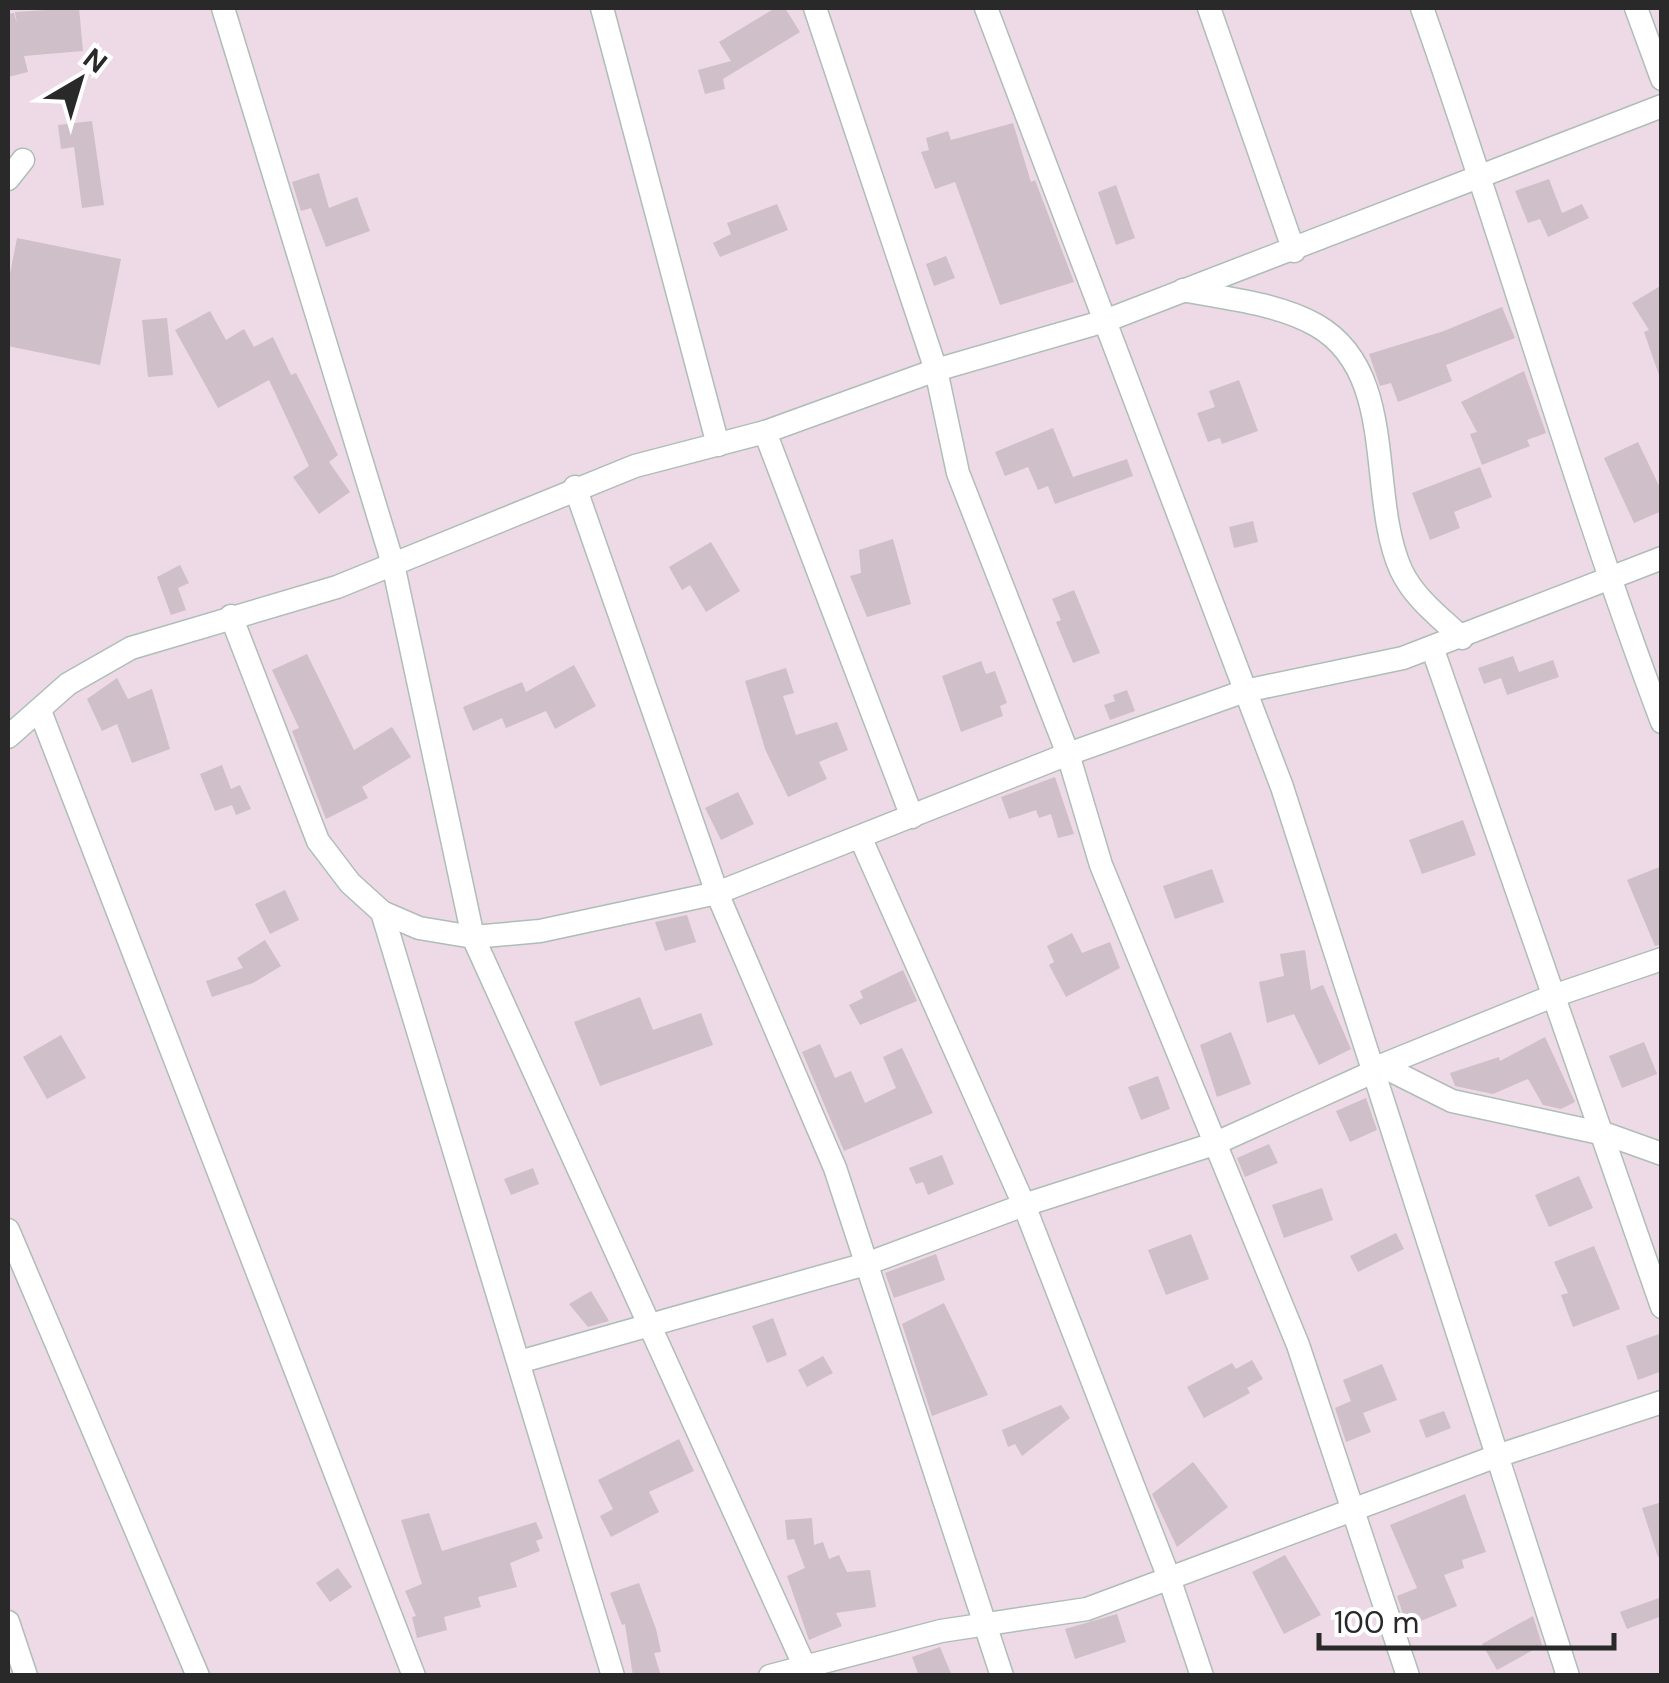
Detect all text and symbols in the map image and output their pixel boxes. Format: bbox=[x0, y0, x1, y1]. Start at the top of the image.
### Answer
north arrow bbox=[30, 30, 130, 130]
text: N bbox=[76, 40, 115, 82]
scale bar bbox=[1319, 1588, 1614, 1650]
text: 100 m bbox=[1334, 1603, 1419, 1642]

